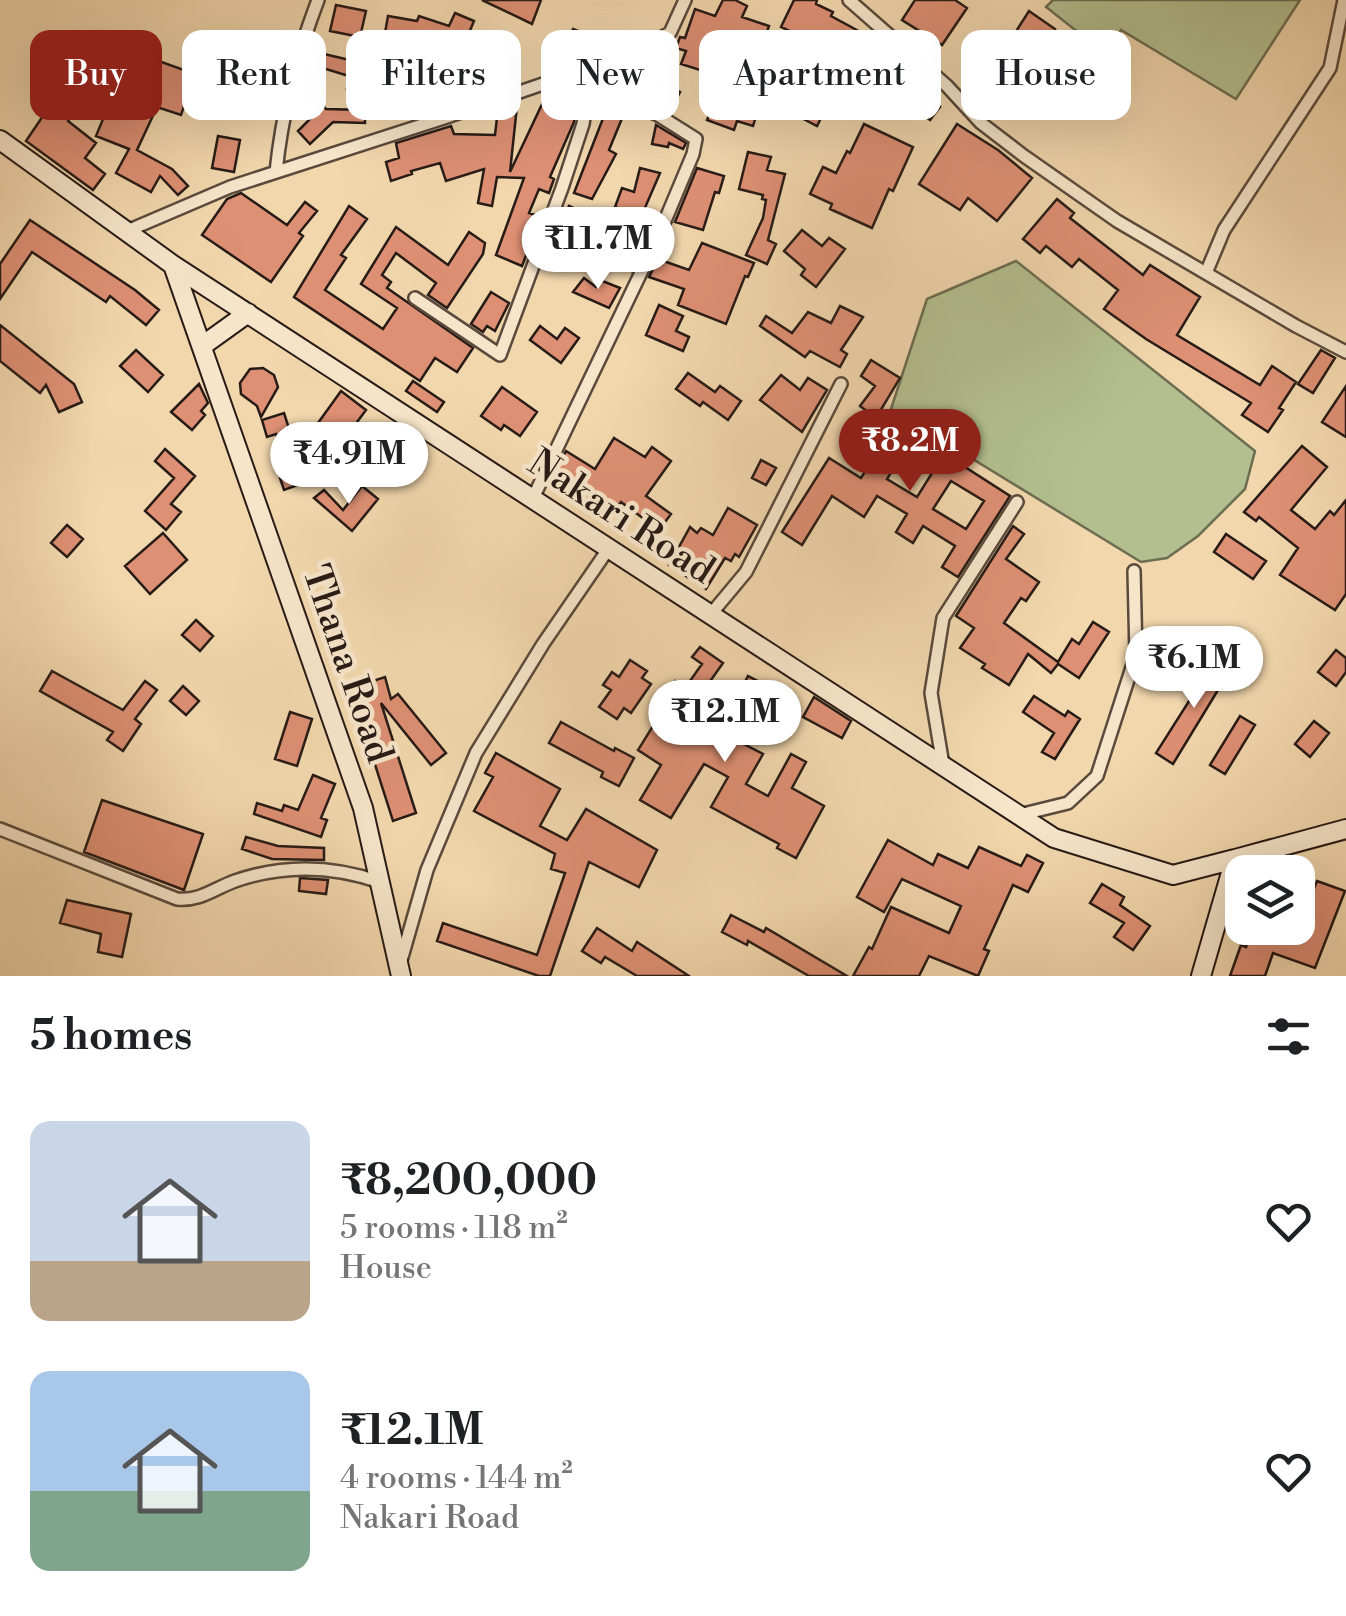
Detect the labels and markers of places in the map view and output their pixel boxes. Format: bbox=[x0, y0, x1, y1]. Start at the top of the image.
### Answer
pin: ₹11.7M bbox=[517, 207, 679, 292]
pin: ₹8.2M bbox=[840, 409, 980, 494]
pin: ₹4.91M bbox=[268, 422, 430, 507]
pin: ₹6.1M bbox=[1124, 626, 1264, 711]
pin: ₹12.1M bbox=[644, 680, 806, 765]

